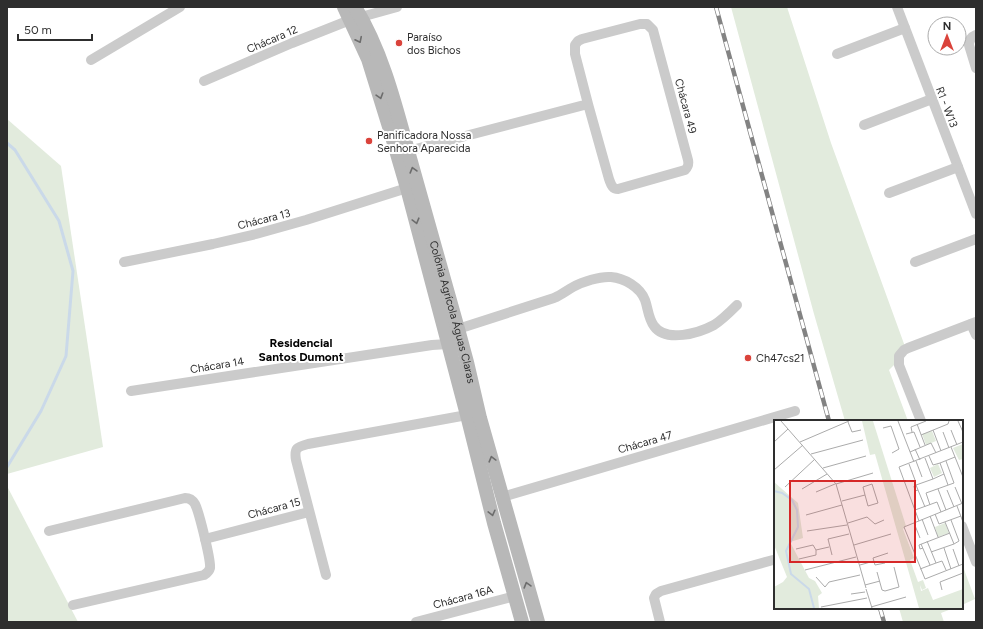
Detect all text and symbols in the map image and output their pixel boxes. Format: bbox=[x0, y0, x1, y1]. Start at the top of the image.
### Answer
scale bar bbox=[18, 16, 92, 42]
north arrow bbox=[927, 16, 967, 56]
text: N bbox=[943, 20, 951, 33]
text: 50 m bbox=[24, 23, 52, 37]
street label: Chácara 12 bbox=[245, 23, 300, 56]
place label: Paraíso dos Bichos bbox=[407, 31, 461, 57]
one-way arrow bbox=[354, 35, 362, 43]
marker: Paraíso dos Bichos bbox=[394, 38, 404, 48]
street label: Chácara 49 bbox=[672, 77, 699, 135]
street label: R1 - W13 bbox=[933, 85, 960, 129]
one-way arrow bbox=[375, 93, 384, 100]
place label: Panificadora Nossa Senhora Aparecida bbox=[377, 129, 471, 155]
marker: Panificadora Nossa Senhora Aparecida bbox=[364, 136, 374, 146]
one-way arrow bbox=[409, 167, 418, 174]
street label: Chácara 13 bbox=[236, 207, 292, 232]
one-way arrow bbox=[411, 218, 419, 225]
street label: Colônia Agrícola Águas Claras bbox=[427, 239, 478, 385]
district label: Residencial Santos Dumont bbox=[259, 336, 344, 364]
place label: Ch47cs21 bbox=[756, 352, 805, 365]
marker: Ch47cs21 bbox=[743, 353, 753, 363]
street label: Chácara 14 bbox=[189, 355, 245, 376]
inset map bbox=[774, 420, 963, 609]
street label: Chácara 47 bbox=[616, 428, 674, 456]
one-way arrow bbox=[488, 456, 496, 463]
street label: Chácara 15 bbox=[246, 495, 302, 522]
one-way arrow bbox=[487, 509, 496, 516]
one-way arrow bbox=[523, 581, 532, 588]
street label: Chácara 16A bbox=[432, 583, 495, 612]

